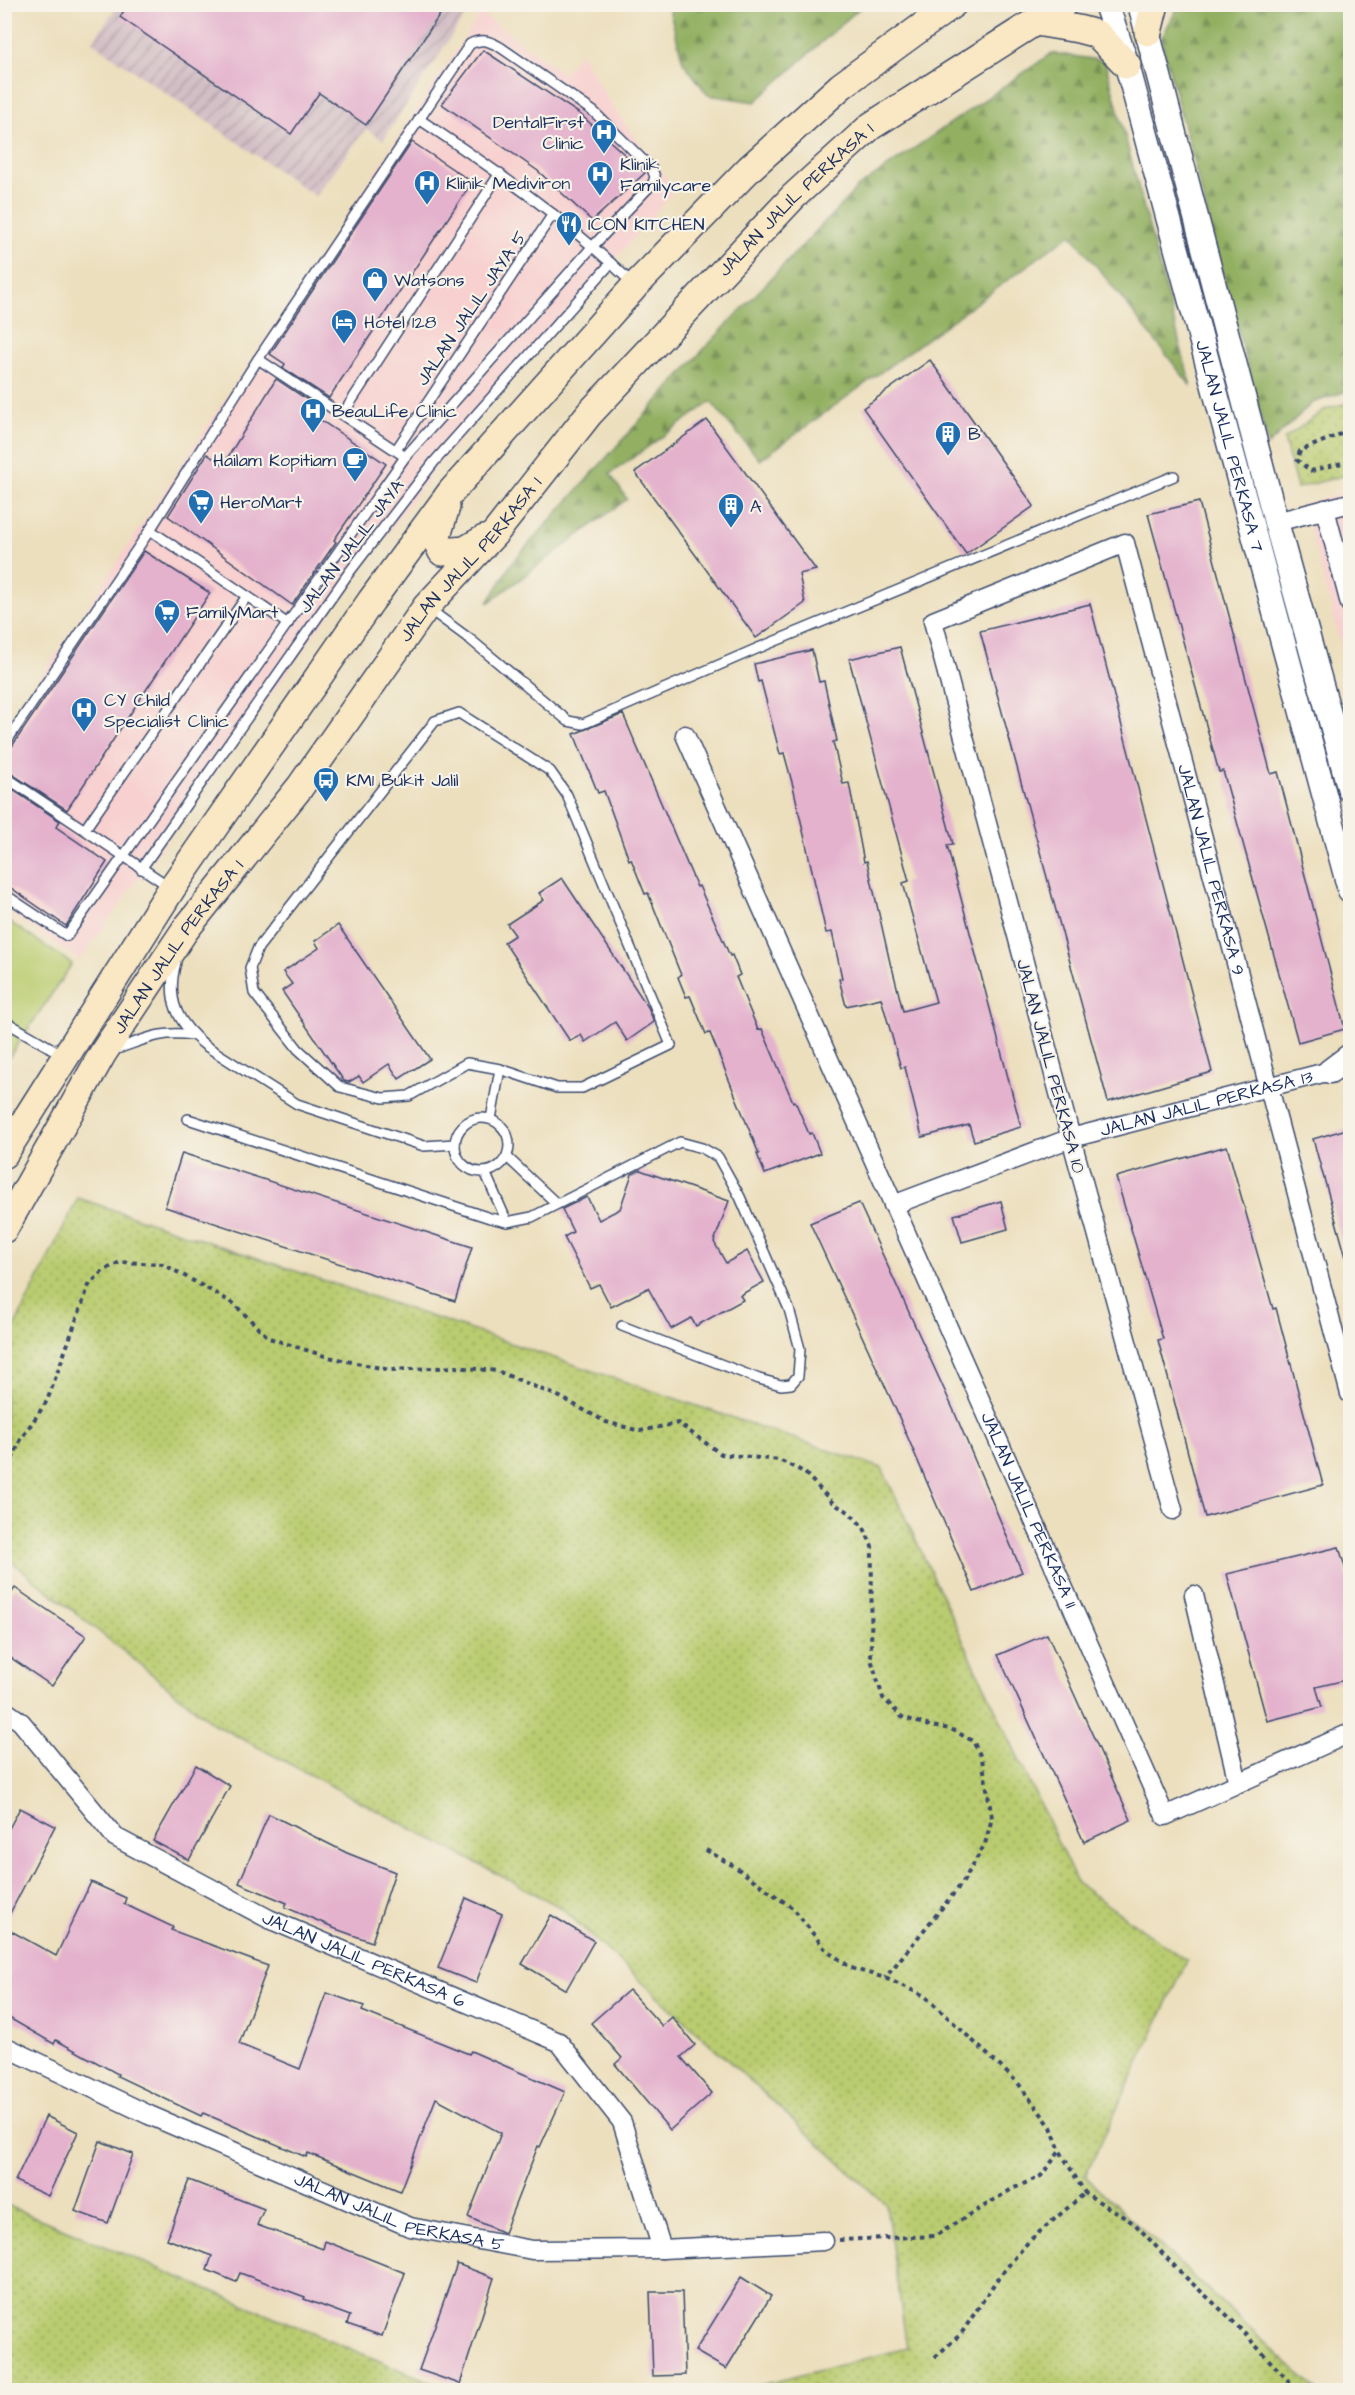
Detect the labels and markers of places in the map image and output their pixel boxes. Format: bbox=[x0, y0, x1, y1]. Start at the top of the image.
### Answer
place label: DentalFirst Clinic bbox=[493, 110, 585, 156]
hospital icon: DentalFirst Clinic bbox=[589, 117, 619, 155]
place label: Klinik Familycare bbox=[620, 152, 712, 199]
hospital icon: Klinik Familycare bbox=[585, 159, 615, 197]
hospital icon: Klinik Mediviron bbox=[412, 168, 442, 206]
place label: Klinik Mediviron bbox=[446, 171, 570, 196]
restaurant icon: ICON KITCHEN bbox=[554, 209, 584, 247]
place label: ICON KITCHEN bbox=[588, 212, 704, 237]
shop icon: Watsons bbox=[360, 265, 390, 303]
place label: Watsons bbox=[394, 268, 465, 293]
hotel icon: Hotel 128 bbox=[329, 307, 359, 345]
place label: Hotel 128 bbox=[364, 310, 437, 335]
hospital icon: BeauLife Clinic bbox=[298, 396, 328, 434]
place label: BeauLife Clinic bbox=[332, 399, 457, 424]
building icon: B bbox=[933, 419, 963, 457]
place label: B bbox=[968, 422, 981, 447]
cafe icon: Hailam Kopitiam bbox=[340, 445, 370, 483]
place label: Hailam Kopitiam bbox=[213, 448, 336, 473]
supermarket icon: HeroMart bbox=[186, 487, 216, 525]
place label: HeroMart bbox=[220, 490, 303, 515]
building icon: A bbox=[716, 491, 746, 529]
place label: A bbox=[750, 494, 762, 519]
supermarket icon: FamilyMart bbox=[152, 597, 182, 635]
place label: FamilyMart bbox=[186, 600, 279, 626]
place label: CY Child Specialist Clinic bbox=[104, 688, 229, 734]
hospital icon: CY Child Specialist Clinic bbox=[69, 695, 99, 733]
bus stop icon: KM1 Bukit Jalil bbox=[311, 765, 341, 803]
place label: KM1 Bukit Jalil bbox=[346, 768, 459, 793]

